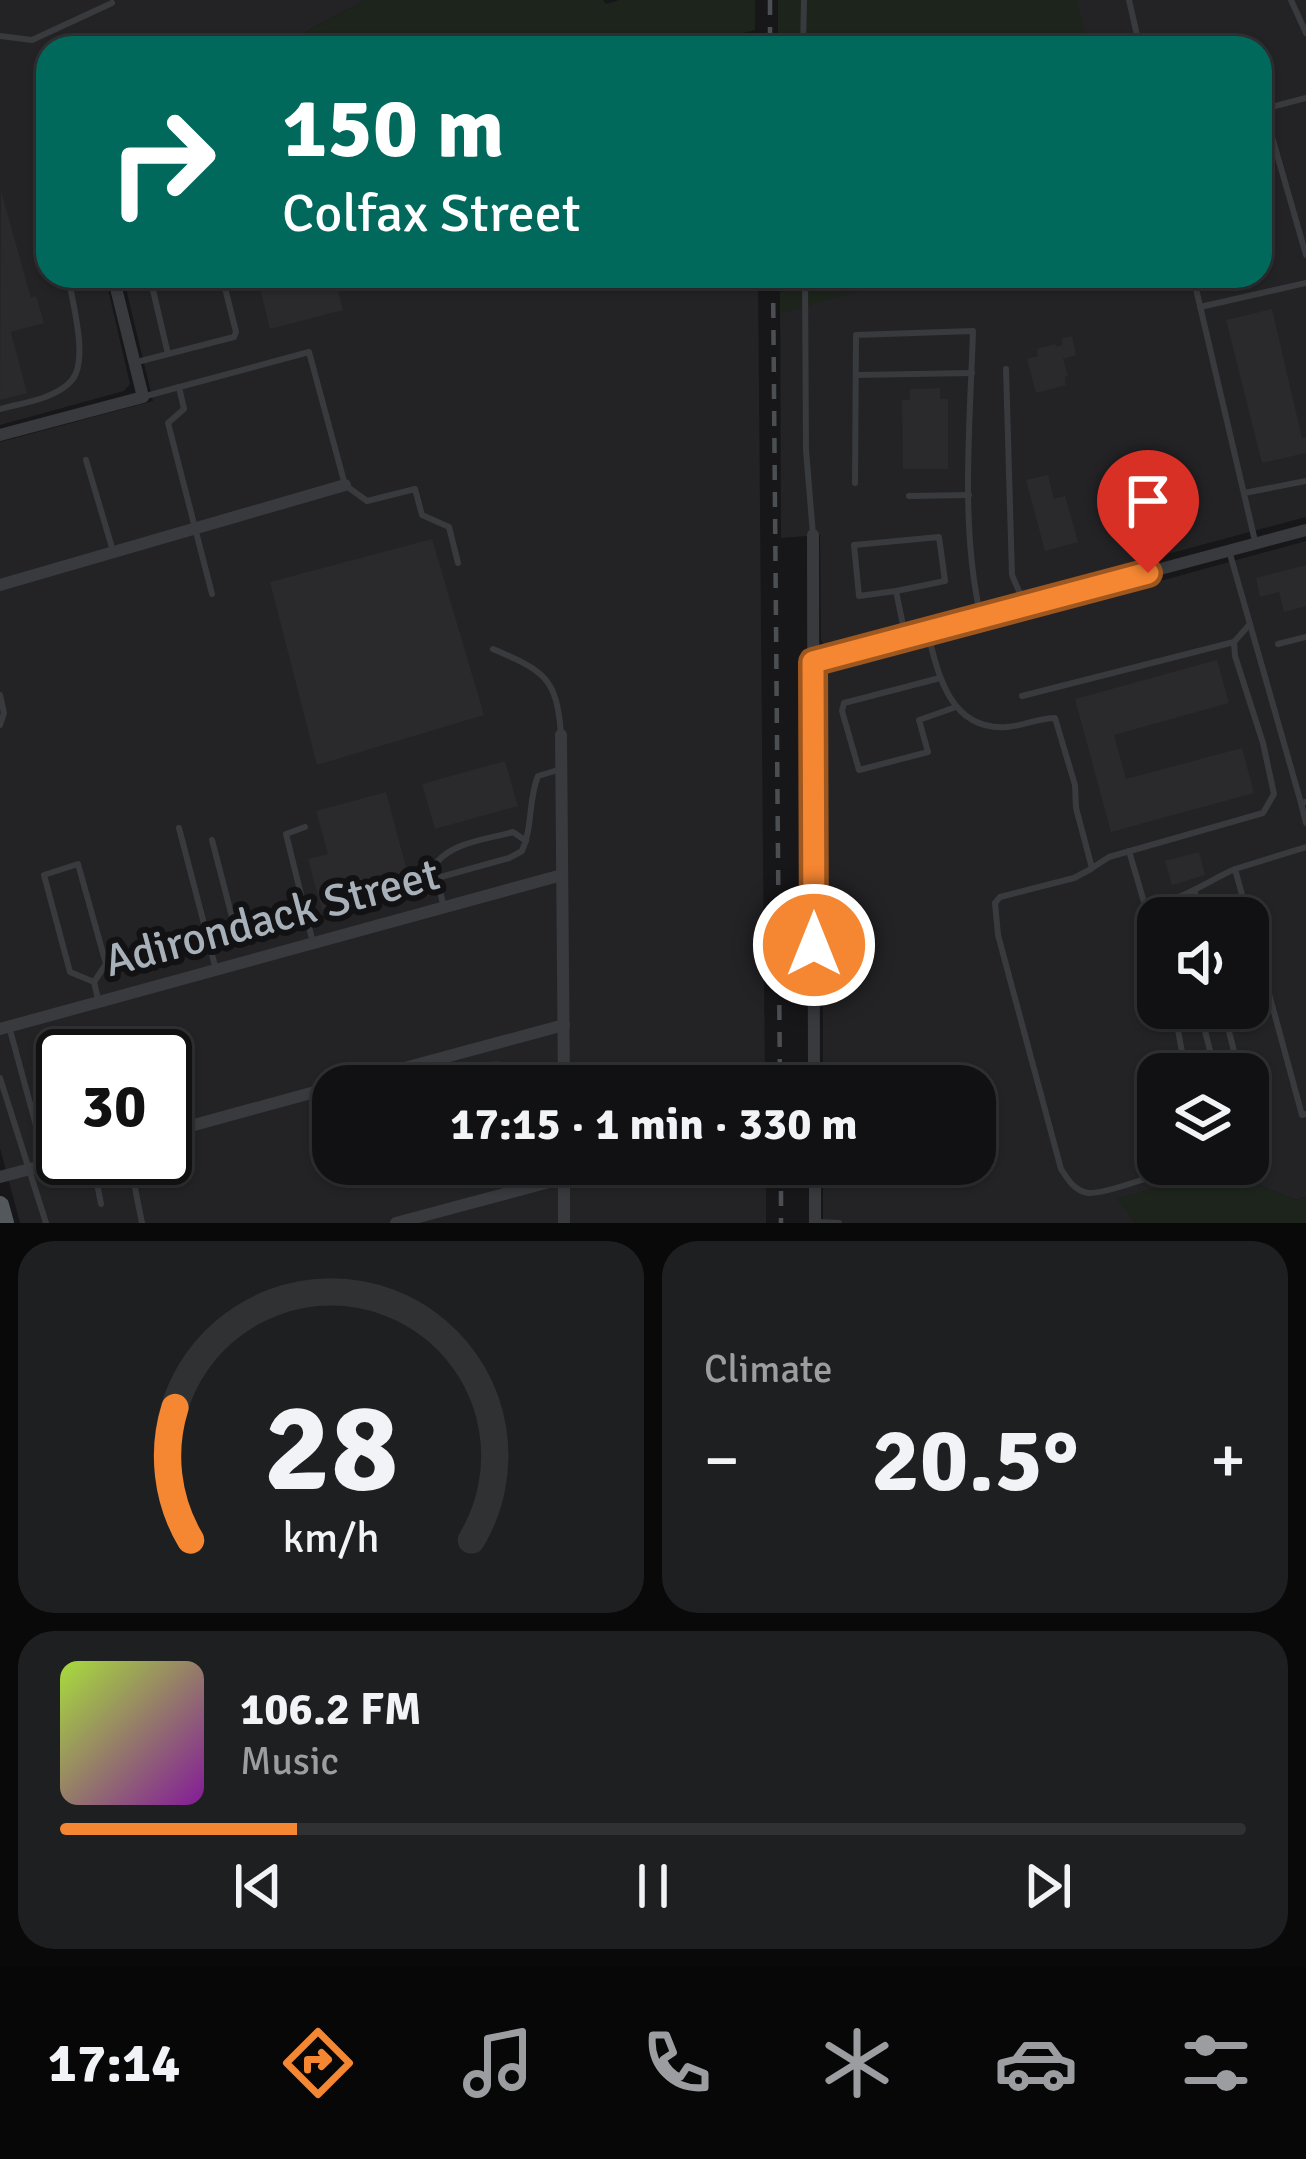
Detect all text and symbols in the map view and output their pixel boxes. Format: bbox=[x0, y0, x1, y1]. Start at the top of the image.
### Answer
text: 150 m bbox=[282, 77, 504, 181]
icon: right bbox=[84, 84, 240, 240]
text: Colfax Street bbox=[282, 180, 581, 247]
pin bbox=[1097, 450, 1199, 573]
icon: arrive bbox=[1115, 468, 1181, 534]
street label: Adirondack Street bbox=[99, 847, 445, 989]
position arrow bbox=[751, 882, 877, 1008]
map controls bbox=[1137, 897, 1269, 1185]
button: sound bbox=[1137, 897, 1269, 1029]
speed limit sign: 30 bbox=[36, 1029, 192, 1185]
button: layers bbox=[1137, 1053, 1269, 1185]
text: 17:15 · 1 min · 330 m bbox=[450, 1097, 858, 1152]
text: Climate bbox=[704, 1345, 833, 1393]
text: 28 bbox=[264, 1372, 398, 1525]
text: 20.5° bbox=[871, 1405, 1079, 1516]
text: − bbox=[704, 1420, 740, 1501]
text: + bbox=[1210, 1420, 1246, 1501]
text: km/h bbox=[282, 1512, 380, 1565]
text: 106.2 FM bbox=[240, 1682, 422, 1737]
text: Music bbox=[240, 1737, 339, 1785]
icon: previous bbox=[225, 1853, 291, 1919]
icon: pause bbox=[620, 1853, 686, 1919]
icon: next bbox=[1015, 1853, 1081, 1919]
icon: directions bbox=[276, 2021, 360, 2105]
icon: music bbox=[456, 2021, 540, 2105]
icon: phone bbox=[635, 2021, 719, 2105]
icon: climate bbox=[815, 2021, 899, 2105]
icon: car bbox=[994, 2021, 1078, 2105]
icon: filters bbox=[1174, 2021, 1258, 2105]
text: 17:14 bbox=[48, 2030, 180, 2097]

